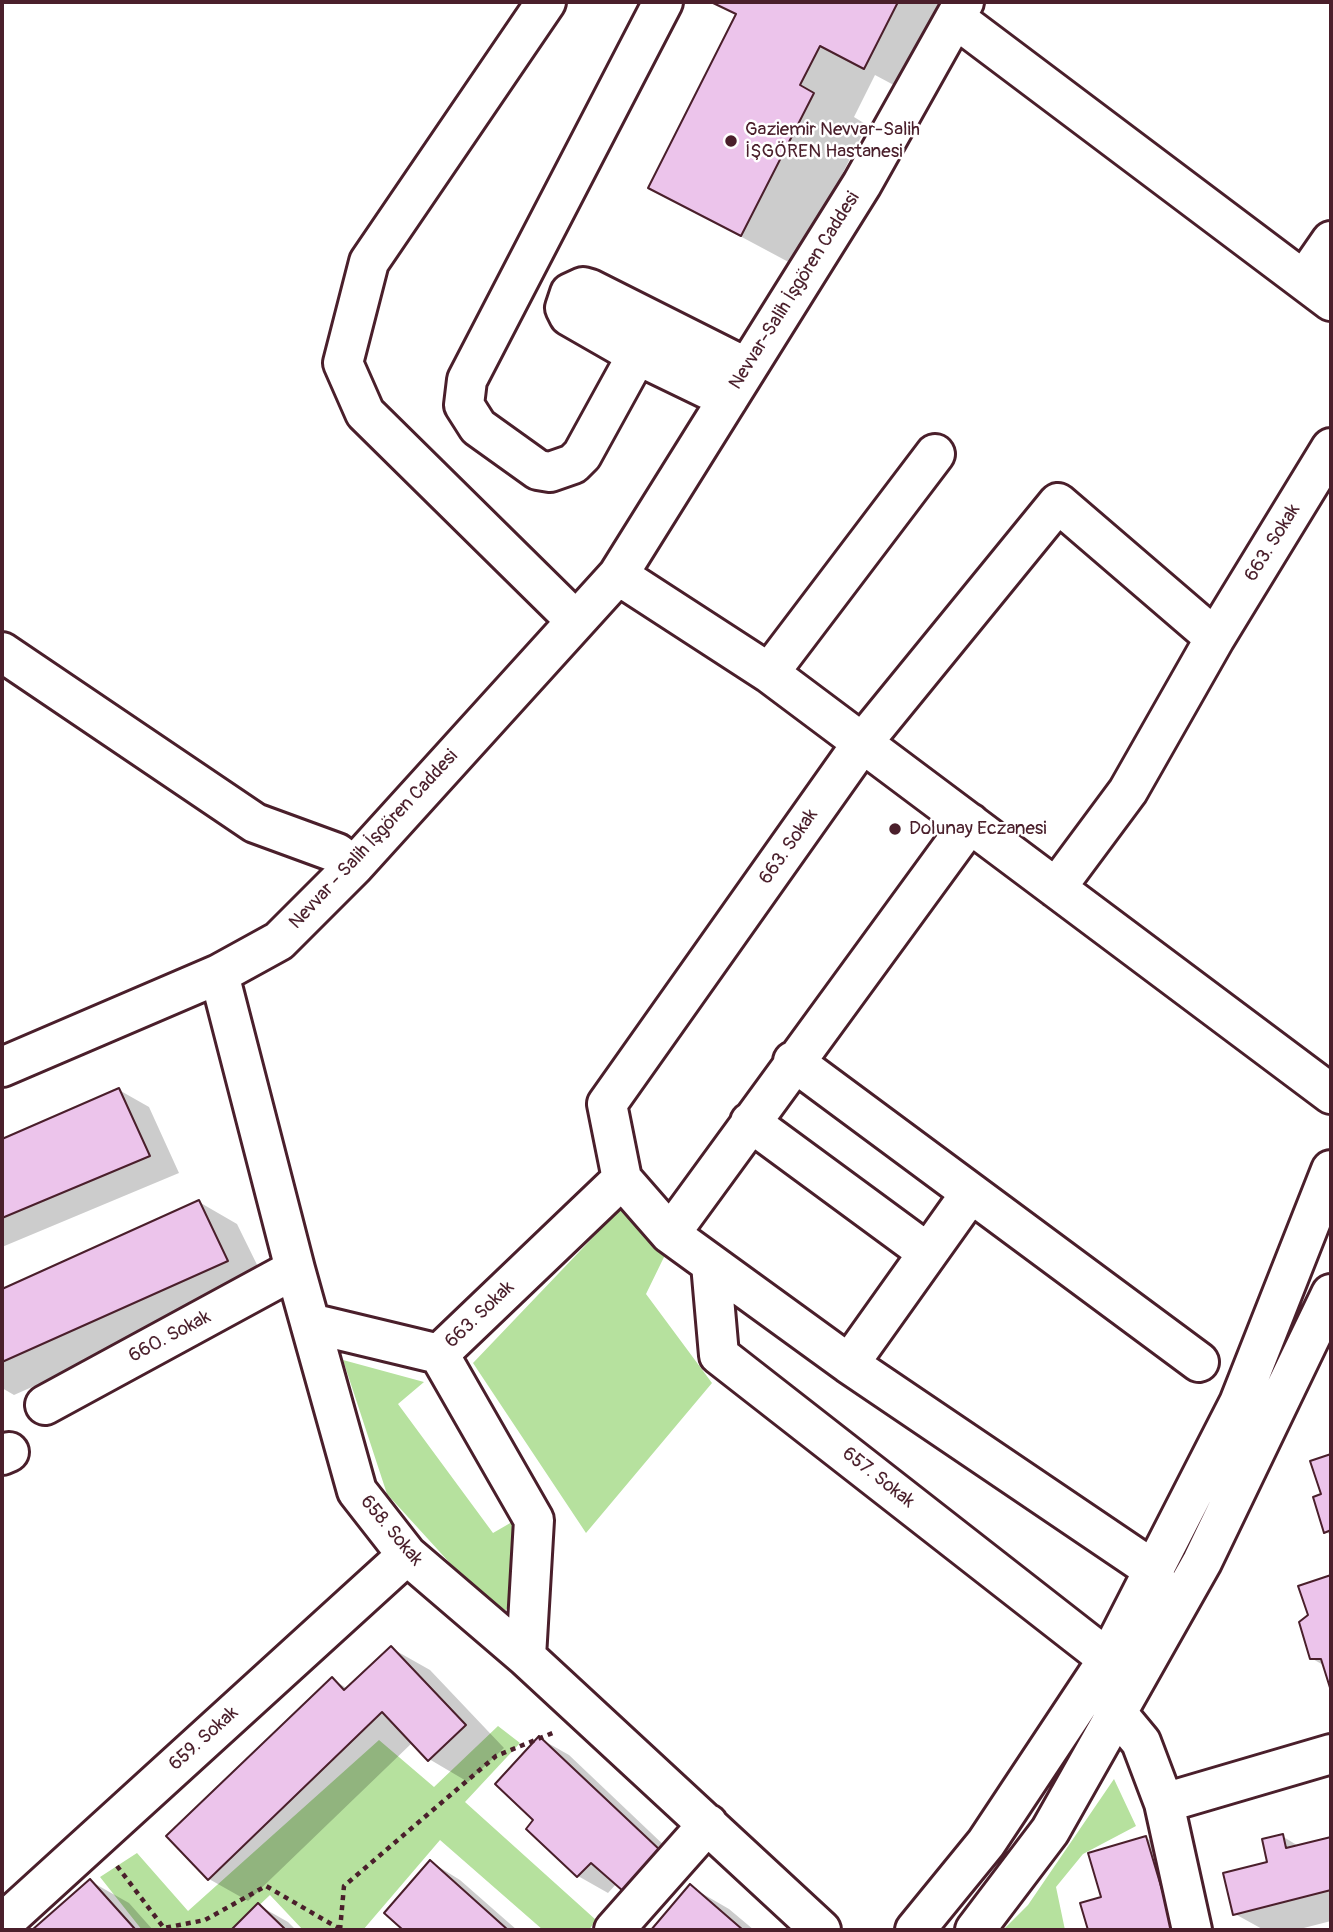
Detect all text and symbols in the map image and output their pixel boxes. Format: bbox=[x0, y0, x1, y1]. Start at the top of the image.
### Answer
place label: Gaziemir Nevvar-Salih İŞGÖREN Hastanesi bbox=[745, 119, 920, 163]
marker: Gaziemir Nevvar-Salih İŞGÖREN Hastanesi bbox=[723, 133, 739, 149]
street label: Nevvar-Salih İşgören Caddesi bbox=[725, 188, 865, 394]
street label: 663. Sokak bbox=[1240, 500, 1306, 586]
street label: Nevvar - Salih İşgören Caddesi bbox=[285, 746, 463, 934]
street label: 663. Sokak bbox=[755, 805, 823, 889]
place label: Dolunay Eczanesi bbox=[909, 818, 1047, 840]
marker: Dolunay Eczanesi bbox=[887, 821, 903, 837]
street label: 663. Sokak bbox=[441, 1277, 519, 1353]
street label: 660. Sokak bbox=[125, 1306, 215, 1368]
street label: 657. Sokak bbox=[837, 1443, 919, 1513]
street label: 658. Sokak bbox=[355, 1491, 427, 1571]
street label: 659. Sokak bbox=[165, 1702, 243, 1776]

